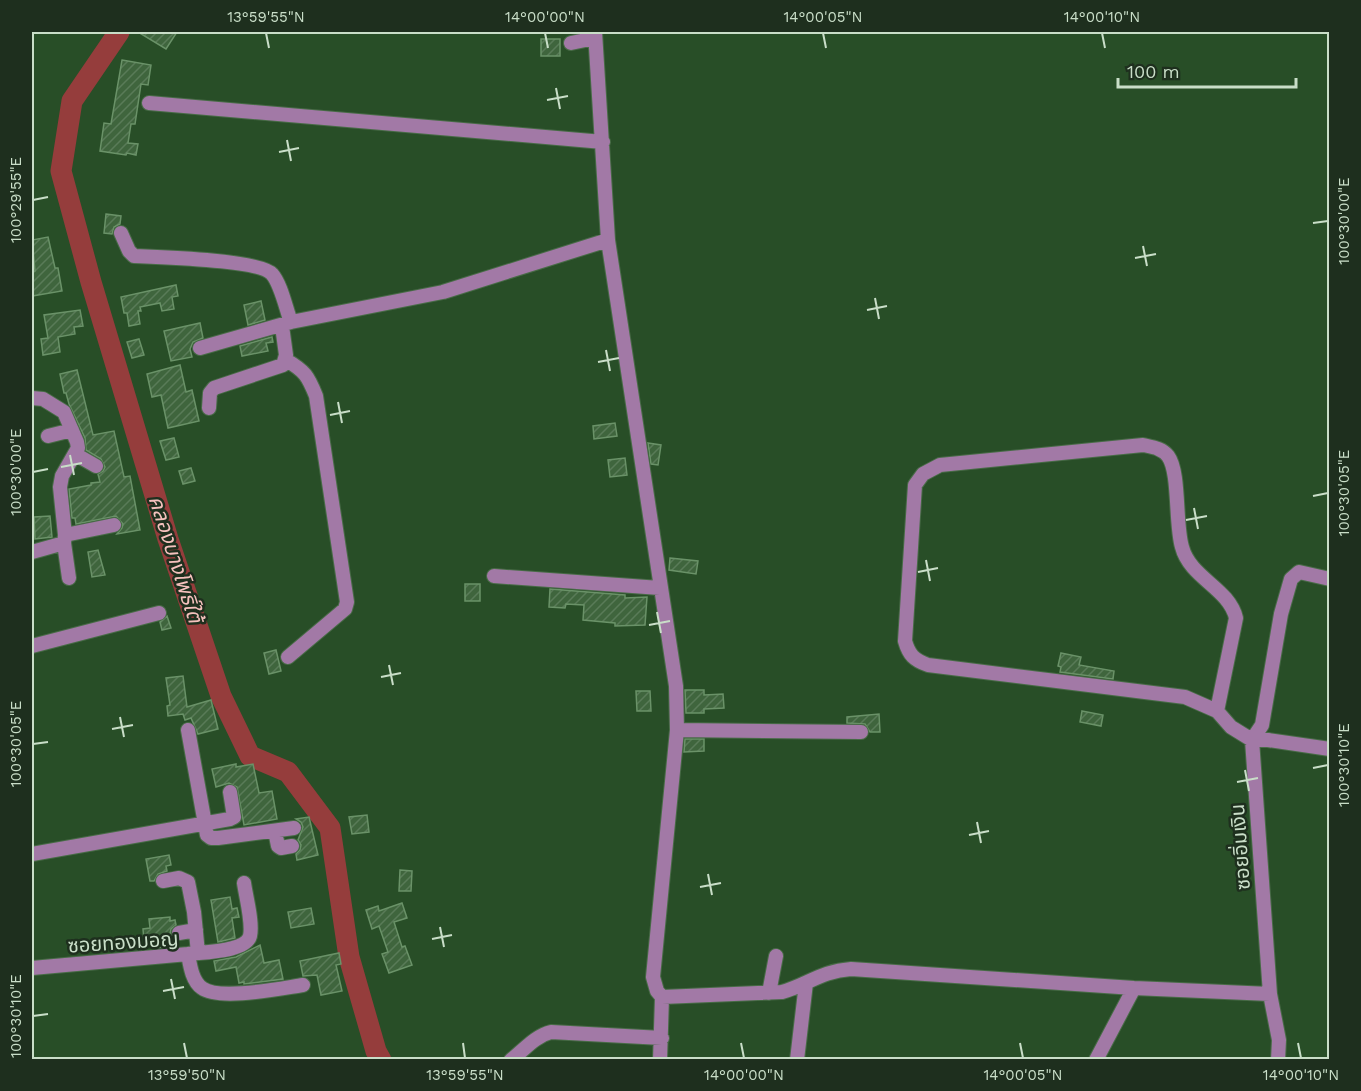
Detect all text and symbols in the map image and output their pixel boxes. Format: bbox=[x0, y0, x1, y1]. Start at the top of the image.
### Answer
text: 13°59'55"N bbox=[227, 8, 305, 26]
text: 14°00'00"N bbox=[505, 8, 585, 26]
text: 14°00'05"N bbox=[783, 8, 863, 26]
text: 14°00'10"N bbox=[1064, 8, 1140, 26]
scale bar bbox=[1118, 51, 1296, 89]
text: 100 m bbox=[1127, 61, 1180, 82]
text: 100°29'55"E bbox=[7, 157, 25, 243]
text: 100°30'00"E bbox=[1335, 177, 1353, 265]
text: 100°30'00"E bbox=[7, 428, 25, 516]
text: 100°30'05"E bbox=[1335, 450, 1353, 536]
water label: คลองบางโพธิ์ใต้ bbox=[144, 492, 209, 628]
text: 100°30'05"E bbox=[7, 701, 25, 787]
text: 100°30'10"E bbox=[1335, 723, 1353, 807]
street label: ซอยอิ่มเงิน bbox=[1224, 803, 1255, 891]
street label: ซอยทองมอญ bbox=[67, 926, 179, 958]
text: 100°30'10"E bbox=[7, 974, 25, 1058]
text: 13°59'50"N bbox=[148, 1066, 226, 1084]
text: 13°59'55"N bbox=[426, 1066, 504, 1084]
text: 14°00'00"N bbox=[704, 1066, 784, 1084]
text: 14°00'05"N bbox=[983, 1066, 1063, 1084]
text: 14°00'10"N bbox=[1263, 1066, 1339, 1084]

